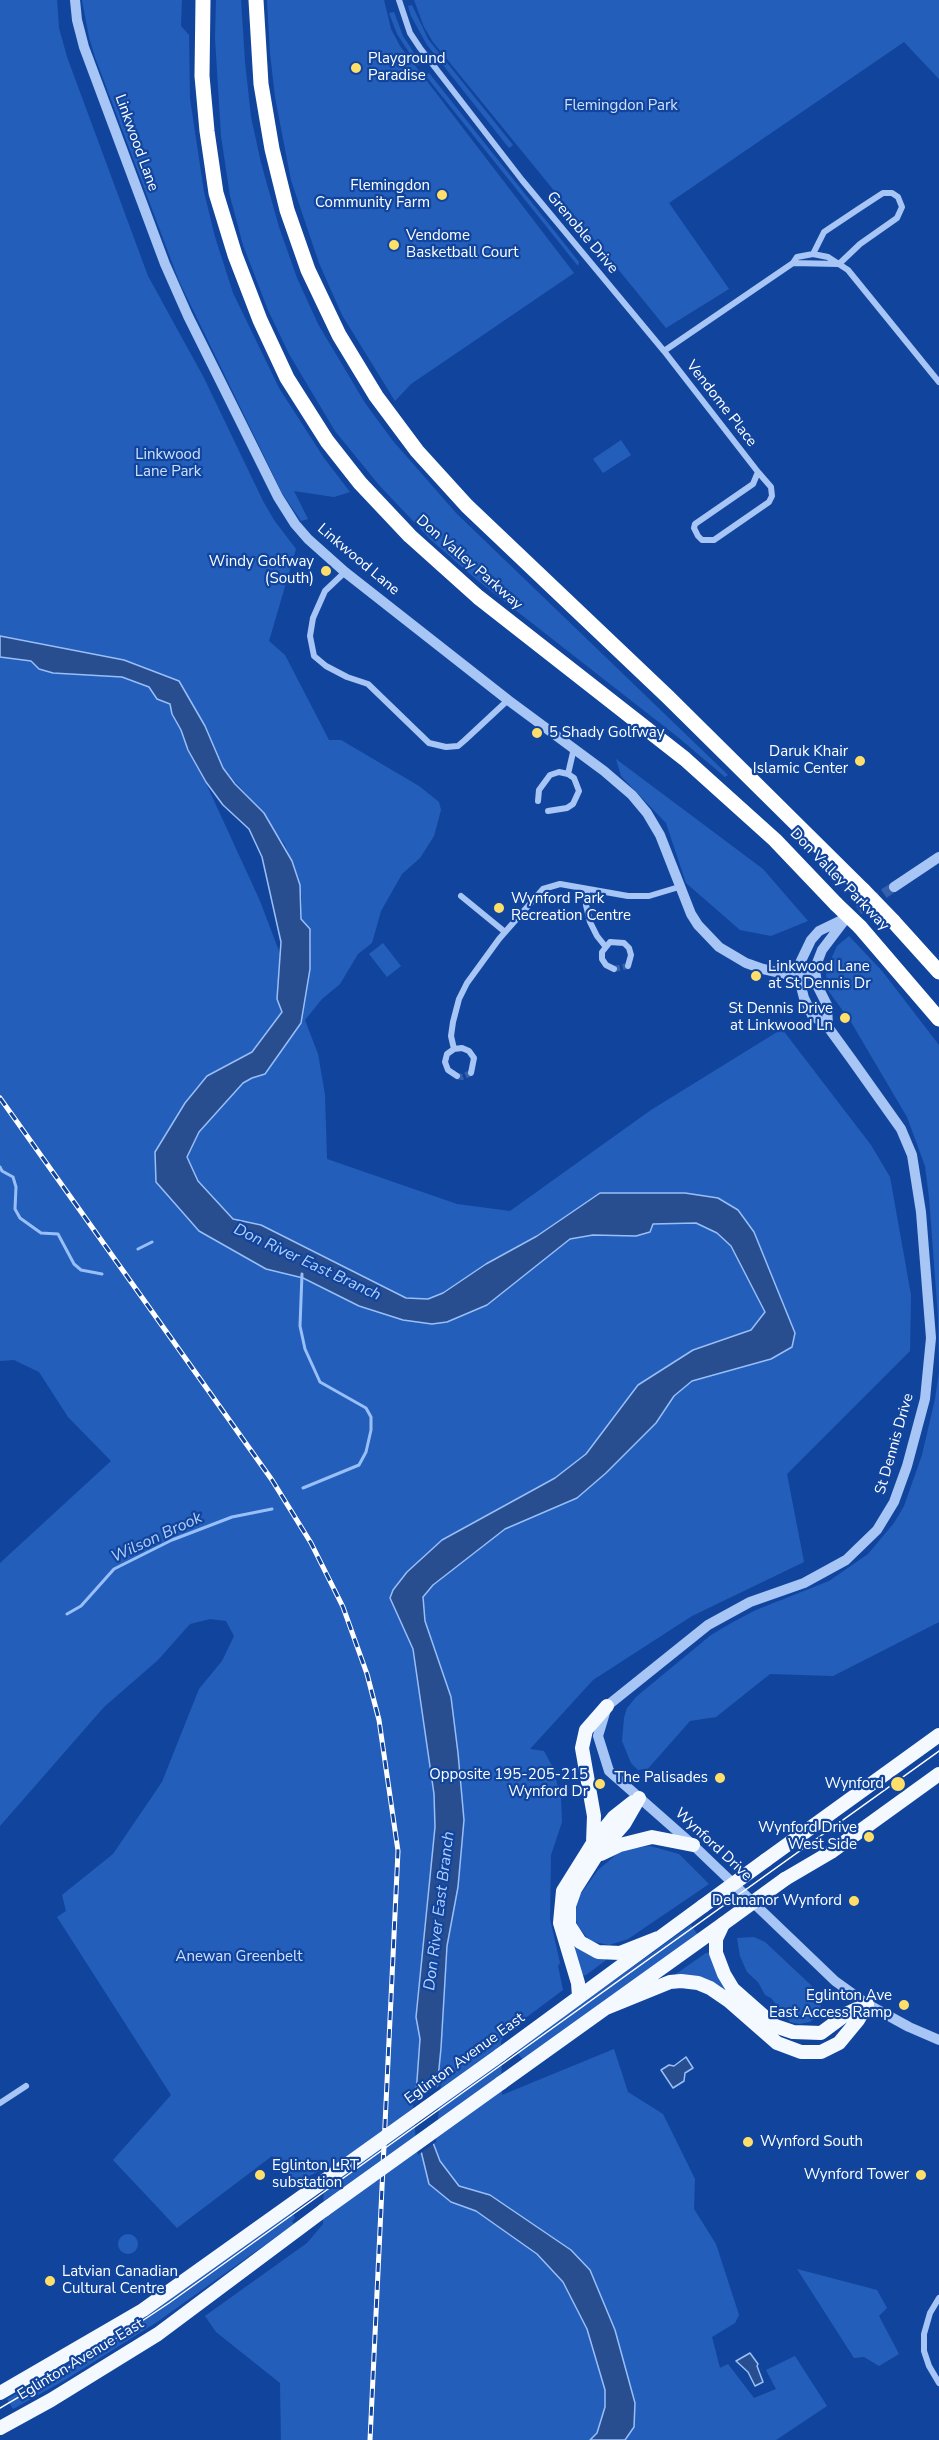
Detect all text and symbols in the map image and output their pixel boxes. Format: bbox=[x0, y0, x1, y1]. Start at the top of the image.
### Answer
place label: Playground Paradise bbox=[368, 50, 445, 85]
marker: Playground Paradise bbox=[349, 61, 363, 75]
street label: Linkwood Lane bbox=[110, 92, 162, 194]
park label: Flemingdon Park bbox=[564, 97, 678, 115]
place label: Flemingdon Community Farm bbox=[315, 177, 430, 212]
marker: Flemingdon Community Farm bbox=[435, 188, 449, 202]
street label: Grenoble Drive bbox=[542, 188, 622, 278]
place label: Vendome Basketball Court bbox=[406, 227, 519, 262]
marker: Vendome Basketball Court bbox=[387, 238, 401, 252]
street label: Vendome Place bbox=[682, 357, 760, 451]
park label: Linkwood Lane Park bbox=[135, 446, 201, 481]
street label: Don Valley Parkway bbox=[412, 512, 526, 614]
street label: Linkwood Lane bbox=[313, 520, 403, 600]
place label: Windy Golfway (South) bbox=[209, 553, 314, 588]
marker: Windy Golfway (South) bbox=[319, 564, 333, 578]
place label: 5 Shady Golfway bbox=[549, 724, 664, 742]
marker: 5 Shady Golfway bbox=[530, 726, 544, 740]
place label: Daruk Khair Islamic Center bbox=[753, 743, 848, 778]
marker: Daruk Khair Islamic Center bbox=[853, 754, 867, 768]
street label: Don Valley Parkway bbox=[786, 825, 892, 935]
place label: Wynford Park Recreation Centre bbox=[511, 890, 631, 925]
marker: Wynford Park Recreation Centre bbox=[492, 901, 506, 915]
place label: Linkwood Lane at St Dennis Dr bbox=[768, 958, 871, 993]
marker: Linkwood Lane at St Dennis Dr bbox=[749, 969, 763, 983]
place label: St Dennis Drive at Linkwood Ln bbox=[728, 1000, 833, 1035]
marker: St Dennis Drive at Linkwood Ln bbox=[838, 1011, 852, 1025]
water label: Don River East Branch bbox=[230, 1220, 384, 1306]
street label: St Dennis Drive bbox=[872, 1391, 918, 1497]
water label: Wilson Brook bbox=[109, 1509, 205, 1567]
place label: Opposite 195-205-215 Wynford Dr bbox=[429, 1766, 588, 1801]
place label: The Palisades bbox=[615, 1769, 708, 1787]
marker: The Palisades bbox=[713, 1771, 727, 1785]
place label: Wynford bbox=[825, 1775, 884, 1793]
marker: Wynford bbox=[889, 1775, 907, 1793]
marker: Opposite 195-205-215 Wynford Dr bbox=[593, 1777, 607, 1791]
street label: Wynford Drive bbox=[671, 1805, 755, 1885]
place label: Wynford Drive West Side bbox=[758, 1819, 857, 1854]
water label: Don River East Branch bbox=[421, 1830, 459, 1992]
marker: Wynford Drive West Side bbox=[862, 1830, 876, 1844]
place label: Delmanor Wynford bbox=[712, 1892, 842, 1910]
marker: Delmanor Wynford bbox=[847, 1894, 861, 1908]
park label: Anewan Greenbelt bbox=[175, 1948, 303, 1966]
place label: Eglinton Ave East Access Ramp bbox=[769, 1987, 892, 2022]
marker: Eglinton Ave East Access Ramp bbox=[897, 1998, 911, 2012]
street label: Eglinton Avenue East bbox=[402, 2009, 528, 2109]
place label: Wynford South bbox=[760, 2133, 863, 2151]
marker: Wynford South bbox=[741, 2135, 755, 2149]
place label: Eglinton LRT substation bbox=[272, 2157, 359, 2192]
place label: Wynford Tower bbox=[804, 2166, 909, 2184]
marker: Eglinton LRT substation bbox=[253, 2168, 267, 2182]
marker: Wynford Tower bbox=[914, 2168, 928, 2182]
place label: Latvian Canadian Cultural Centre bbox=[62, 2263, 178, 2298]
marker: Latvian Canadian Cultural Centre bbox=[43, 2274, 57, 2288]
street label: Eglinton Avenue East bbox=[15, 2315, 147, 2405]

